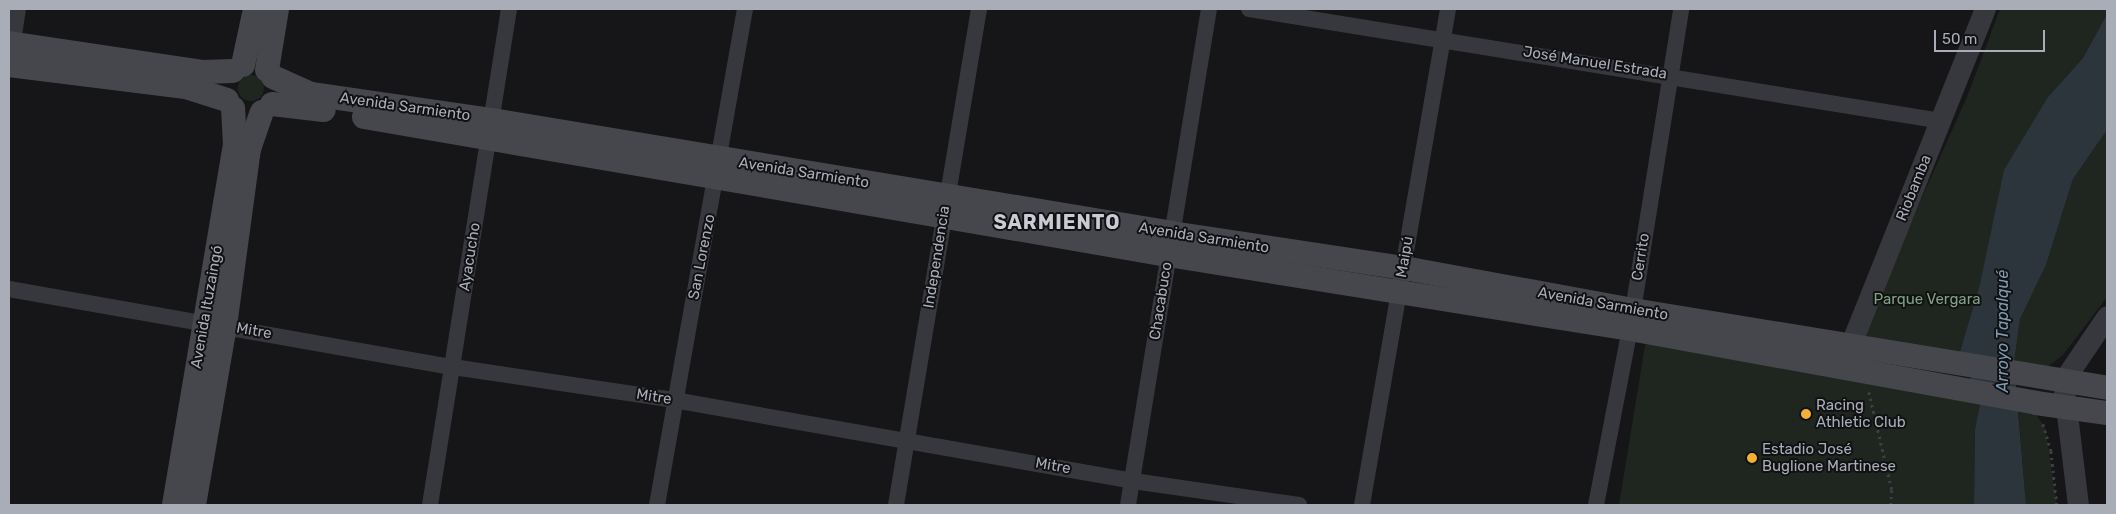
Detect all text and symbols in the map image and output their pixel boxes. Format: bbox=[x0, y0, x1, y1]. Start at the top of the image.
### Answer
scale bar bbox=[1936, 20, 2047, 52]
text: 50 m bbox=[1942, 30, 1977, 48]
street label: José Manuel Estrada bbox=[1522, 43, 1668, 83]
street label: Avenida Sarmiento bbox=[339, 89, 471, 125]
street label: Riobamba bbox=[1893, 152, 1935, 224]
street label: Avenida Sarmiento bbox=[738, 154, 870, 192]
street label: Independencia bbox=[920, 204, 954, 310]
district label: SARMIENTO bbox=[992, 210, 1122, 234]
street label: San Lorenzo bbox=[685, 213, 719, 301]
street label: Avenida Sarmiento bbox=[1138, 219, 1270, 257]
street label: Ayacucho bbox=[456, 221, 484, 293]
street label: Cerrito bbox=[1628, 232, 1654, 282]
street label: Maipú bbox=[1393, 235, 1417, 279]
street label: Avenida Ituzaingó bbox=[187, 244, 227, 370]
street label: Chacabuco bbox=[1146, 261, 1176, 341]
water label: Arroyo Tapalqué bbox=[1993, 270, 2013, 392]
street label: Avenida Sarmiento bbox=[1537, 284, 1669, 324]
park label: Parque Vergara bbox=[1873, 291, 1981, 309]
street label: Mitre bbox=[235, 319, 273, 343]
street label: Mitre bbox=[635, 385, 673, 409]
place label: Racing Athletic Club bbox=[1816, 396, 1906, 431]
marker: Racing Athletic Club bbox=[1800, 408, 1812, 420]
place label: Estadio José Buglione Martinese bbox=[1762, 440, 1896, 475]
marker: Estadio José Buglione Martinese bbox=[1746, 452, 1758, 464]
street label: Mitre bbox=[1034, 454, 1072, 478]

